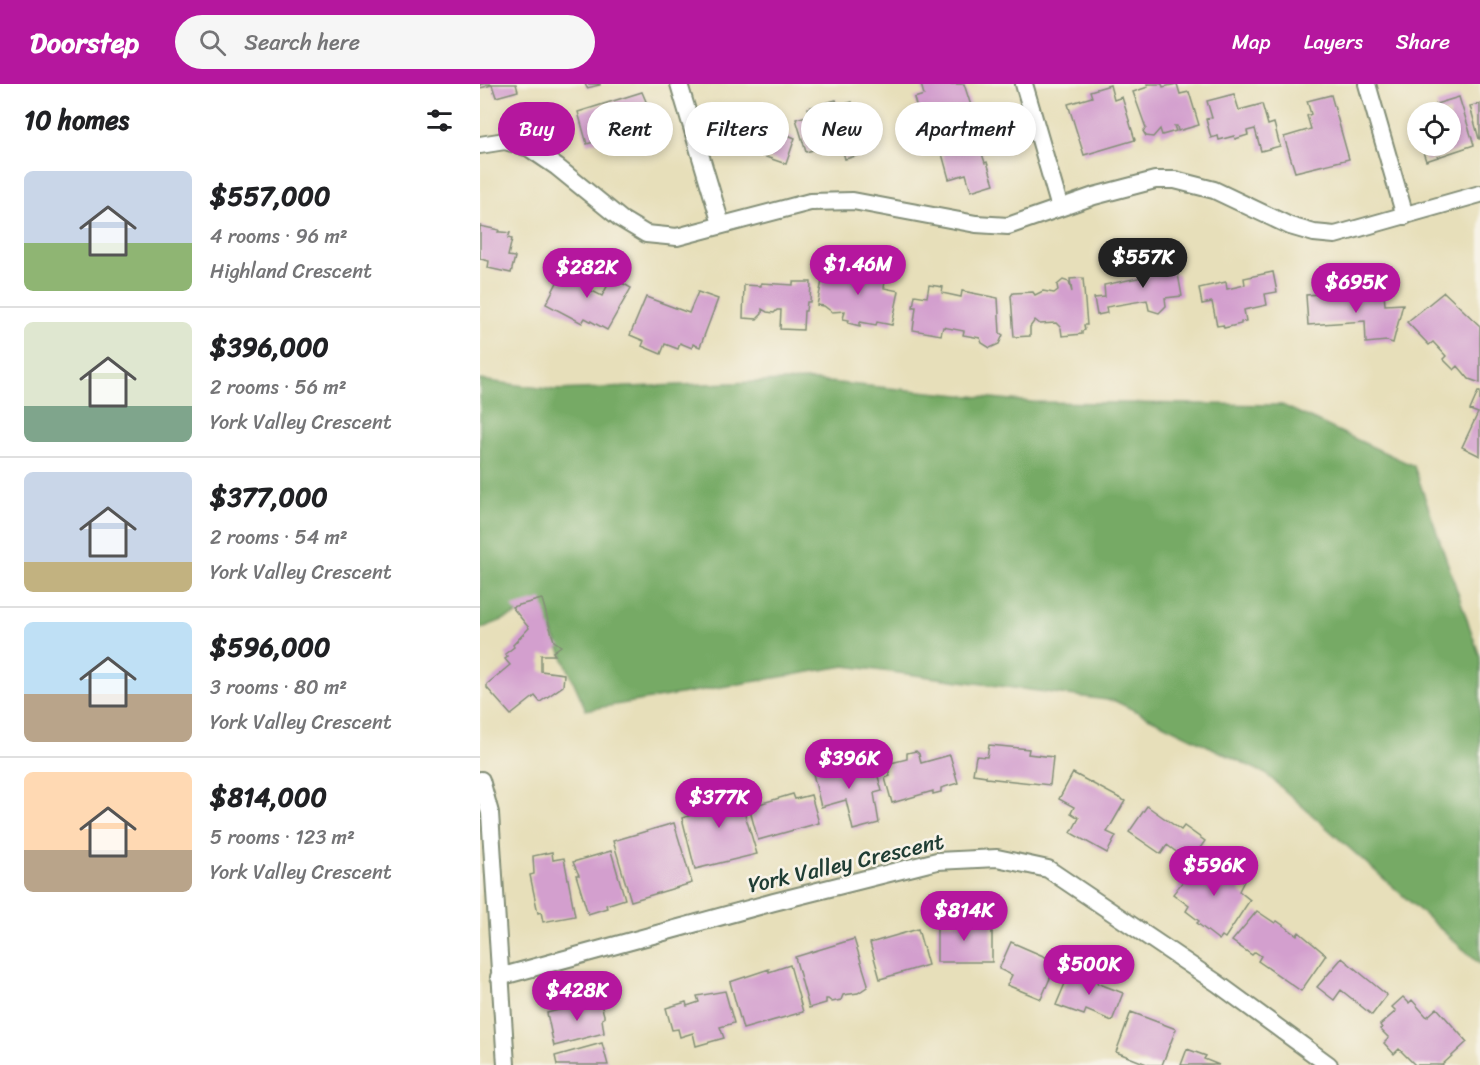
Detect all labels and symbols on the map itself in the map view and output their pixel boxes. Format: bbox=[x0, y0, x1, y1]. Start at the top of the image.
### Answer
pin: $557K bbox=[1101, 238, 1185, 289]
pin: $1.46M bbox=[809, 245, 907, 296]
pin: $282K bbox=[545, 248, 629, 299]
pin: $695K bbox=[1314, 263, 1398, 314]
pin: $396K bbox=[807, 739, 891, 790]
pin: $377K bbox=[677, 778, 761, 829]
street label: York Valley Crescent bbox=[744, 821, 948, 904]
pin: $596K bbox=[1172, 846, 1256, 897]
pin: $814K bbox=[922, 891, 1006, 942]
pin: $500K bbox=[1047, 945, 1131, 996]
pin: $428K bbox=[535, 971, 619, 1022]

